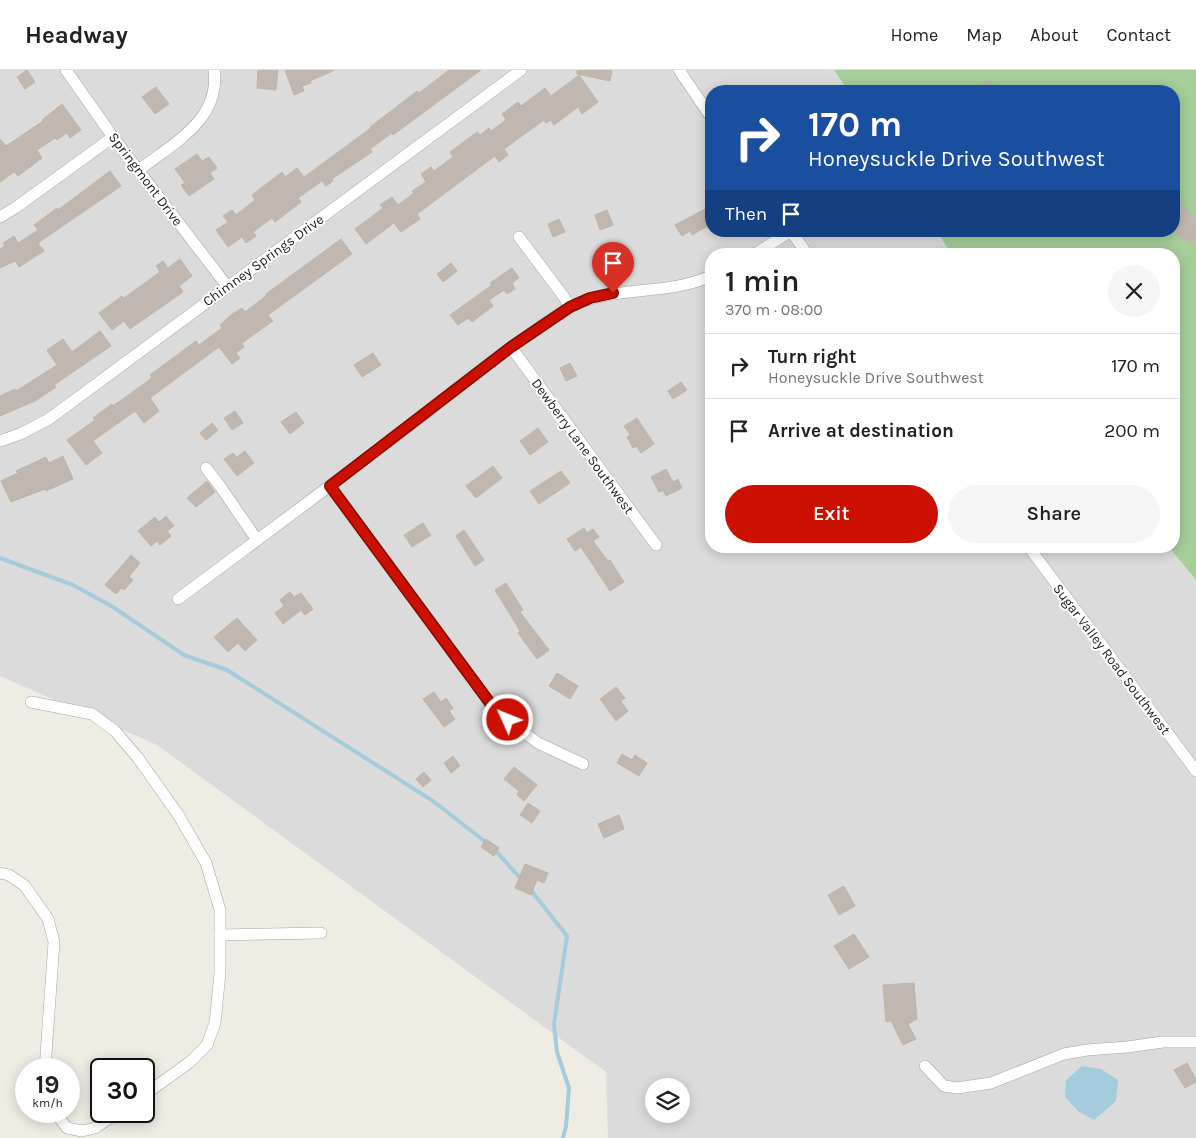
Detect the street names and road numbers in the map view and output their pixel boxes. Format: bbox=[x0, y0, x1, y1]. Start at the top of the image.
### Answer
street label: Springmont Drive bbox=[105, 129, 186, 229]
street label: Chimney Springs Drive bbox=[199, 211, 327, 310]
street label: Dewberry Lane Southwest bbox=[528, 375, 638, 517]
street label: Sugar Valley Road Southwest bbox=[1049, 580, 1174, 738]

